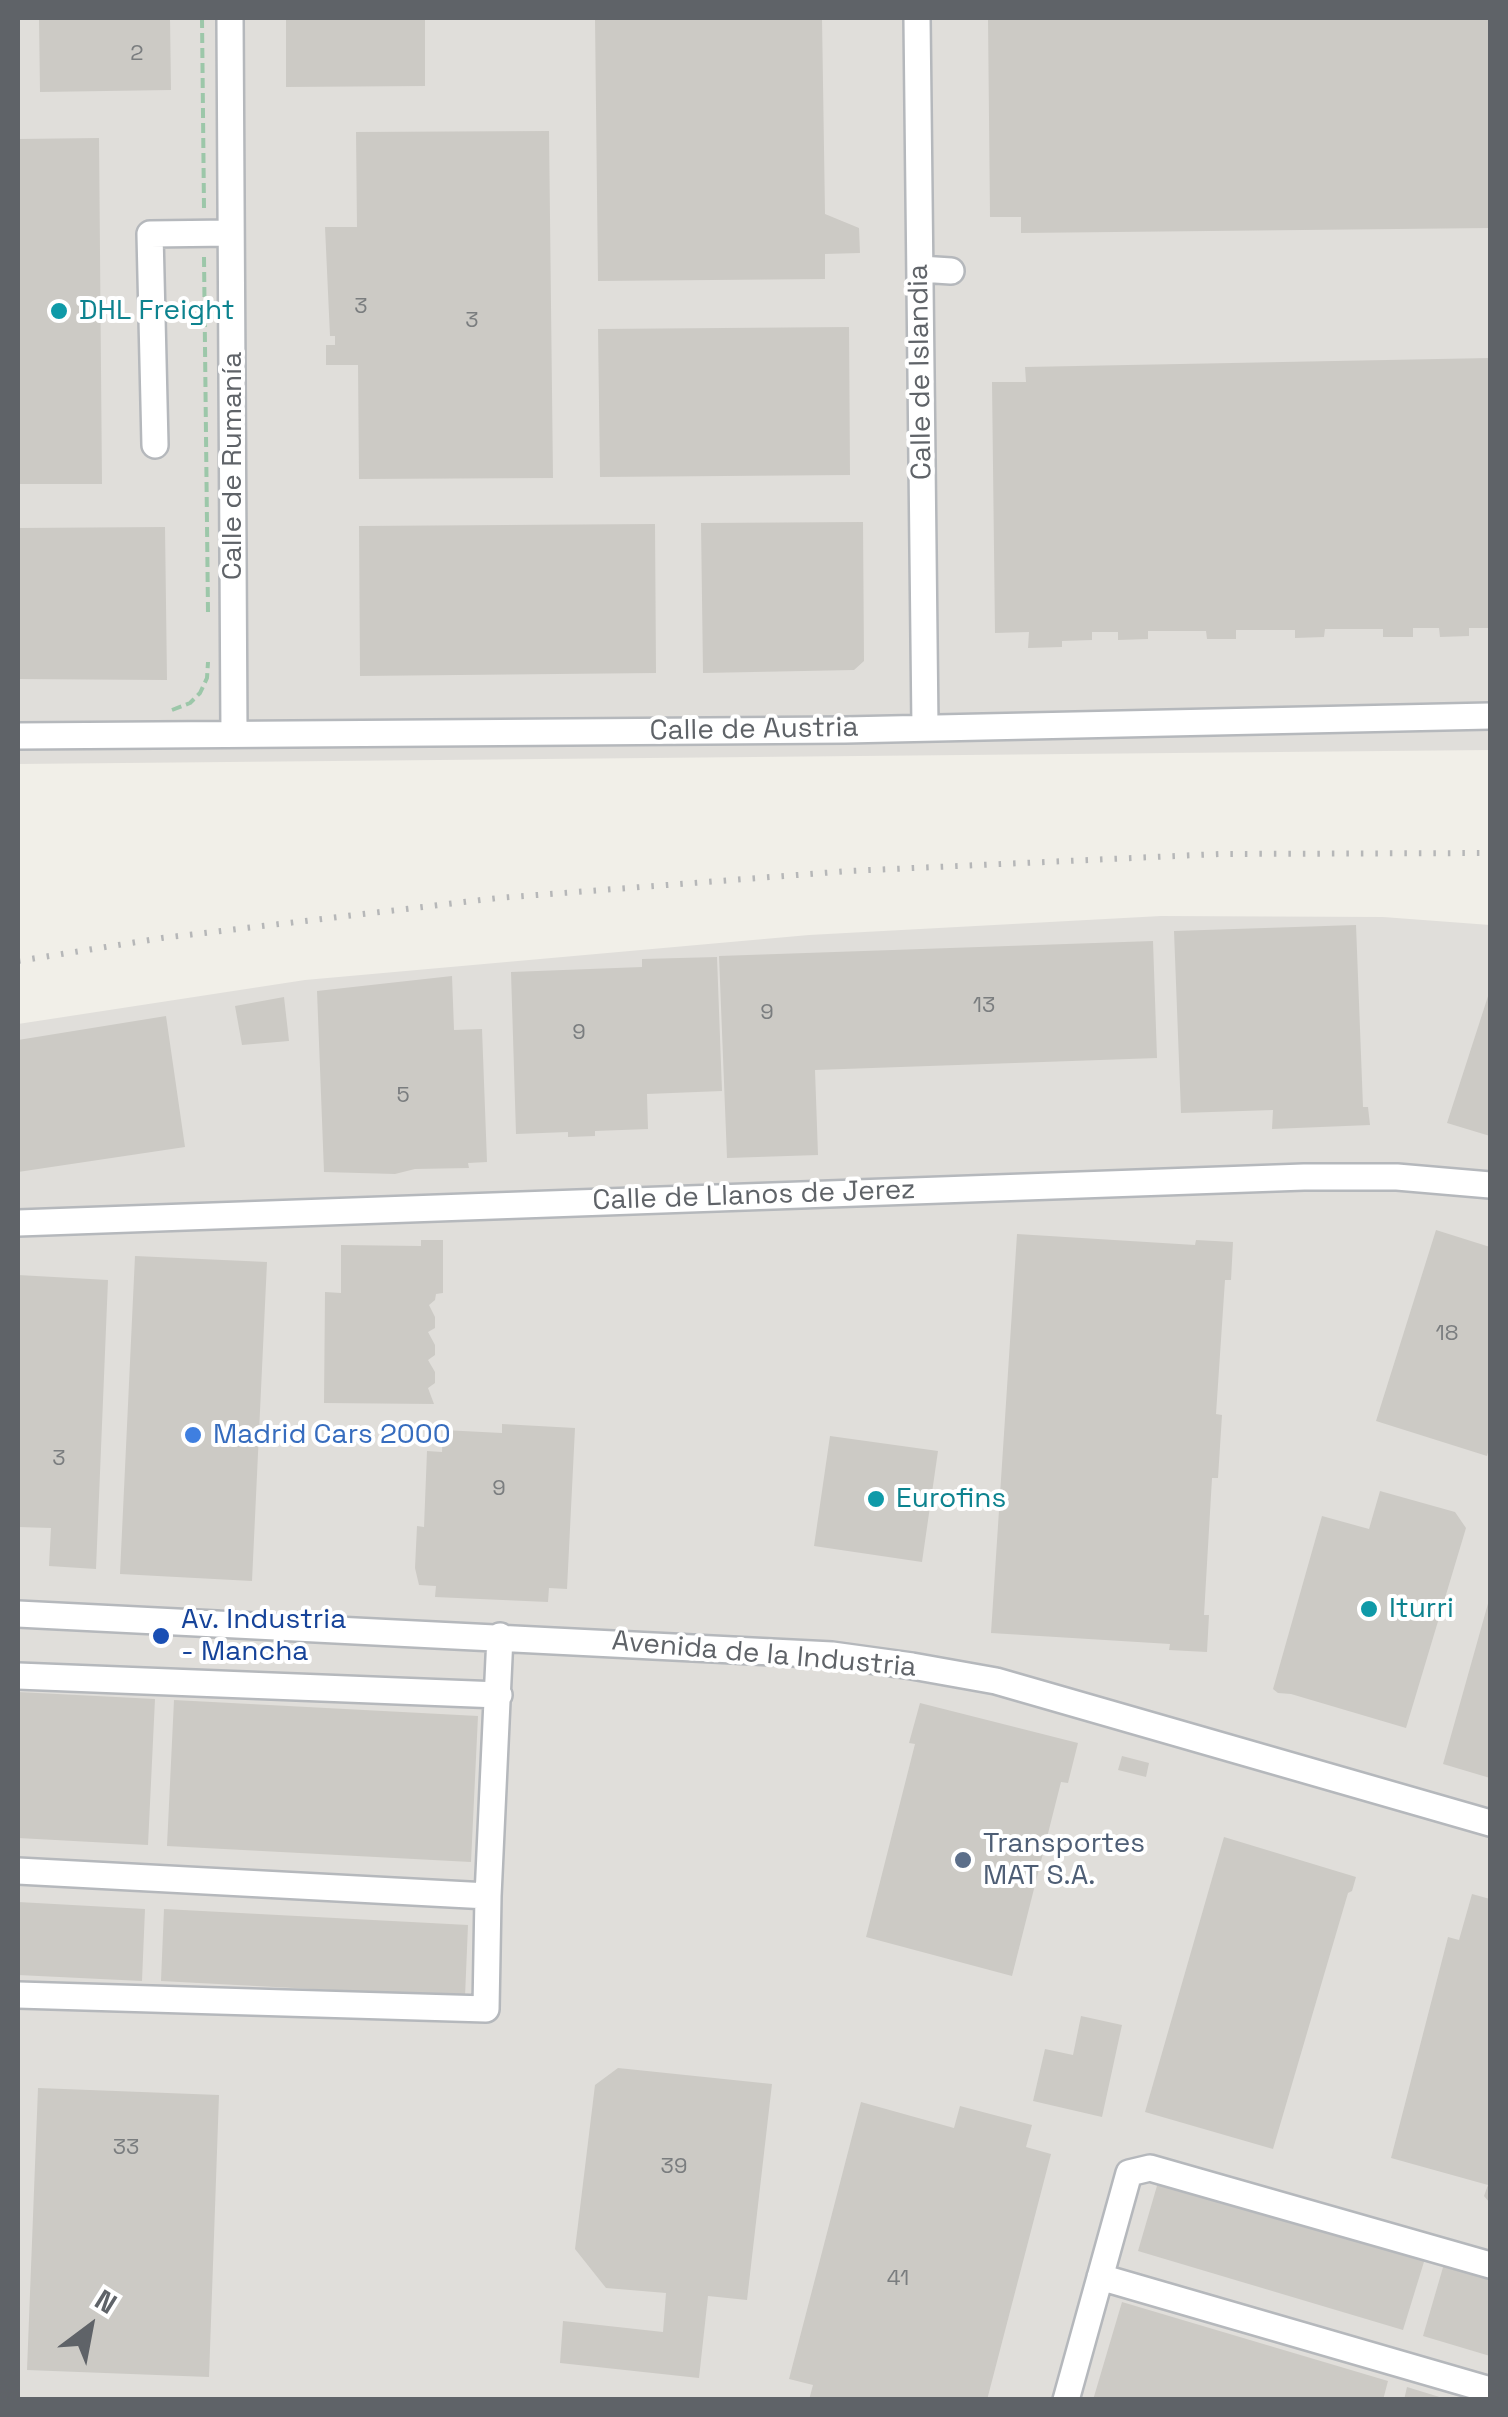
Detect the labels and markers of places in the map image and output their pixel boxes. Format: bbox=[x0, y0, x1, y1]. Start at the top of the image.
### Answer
place label: DHL Freight bbox=[79, 294, 235, 328]
marker: DHL Freight bbox=[48, 300, 70, 322]
place label: Madrid Cars 2000 bbox=[213, 1418, 451, 1452]
marker: Madrid Cars 2000 bbox=[182, 1424, 204, 1446]
place label: Eurofins bbox=[896, 1482, 1006, 1516]
marker: Eurofins bbox=[865, 1488, 887, 1510]
place label: Iturri bbox=[1389, 1592, 1454, 1626]
marker: Iturri bbox=[1358, 1598, 1380, 1620]
place label: Av. Industria - Mancha bbox=[181, 1603, 346, 1669]
marker: Av. Industria - Mancha bbox=[150, 1625, 172, 1647]
place label: Transportes MAT S.A. bbox=[983, 1827, 1145, 1893]
marker: Transportes MAT S.A. bbox=[952, 1849, 974, 1871]

